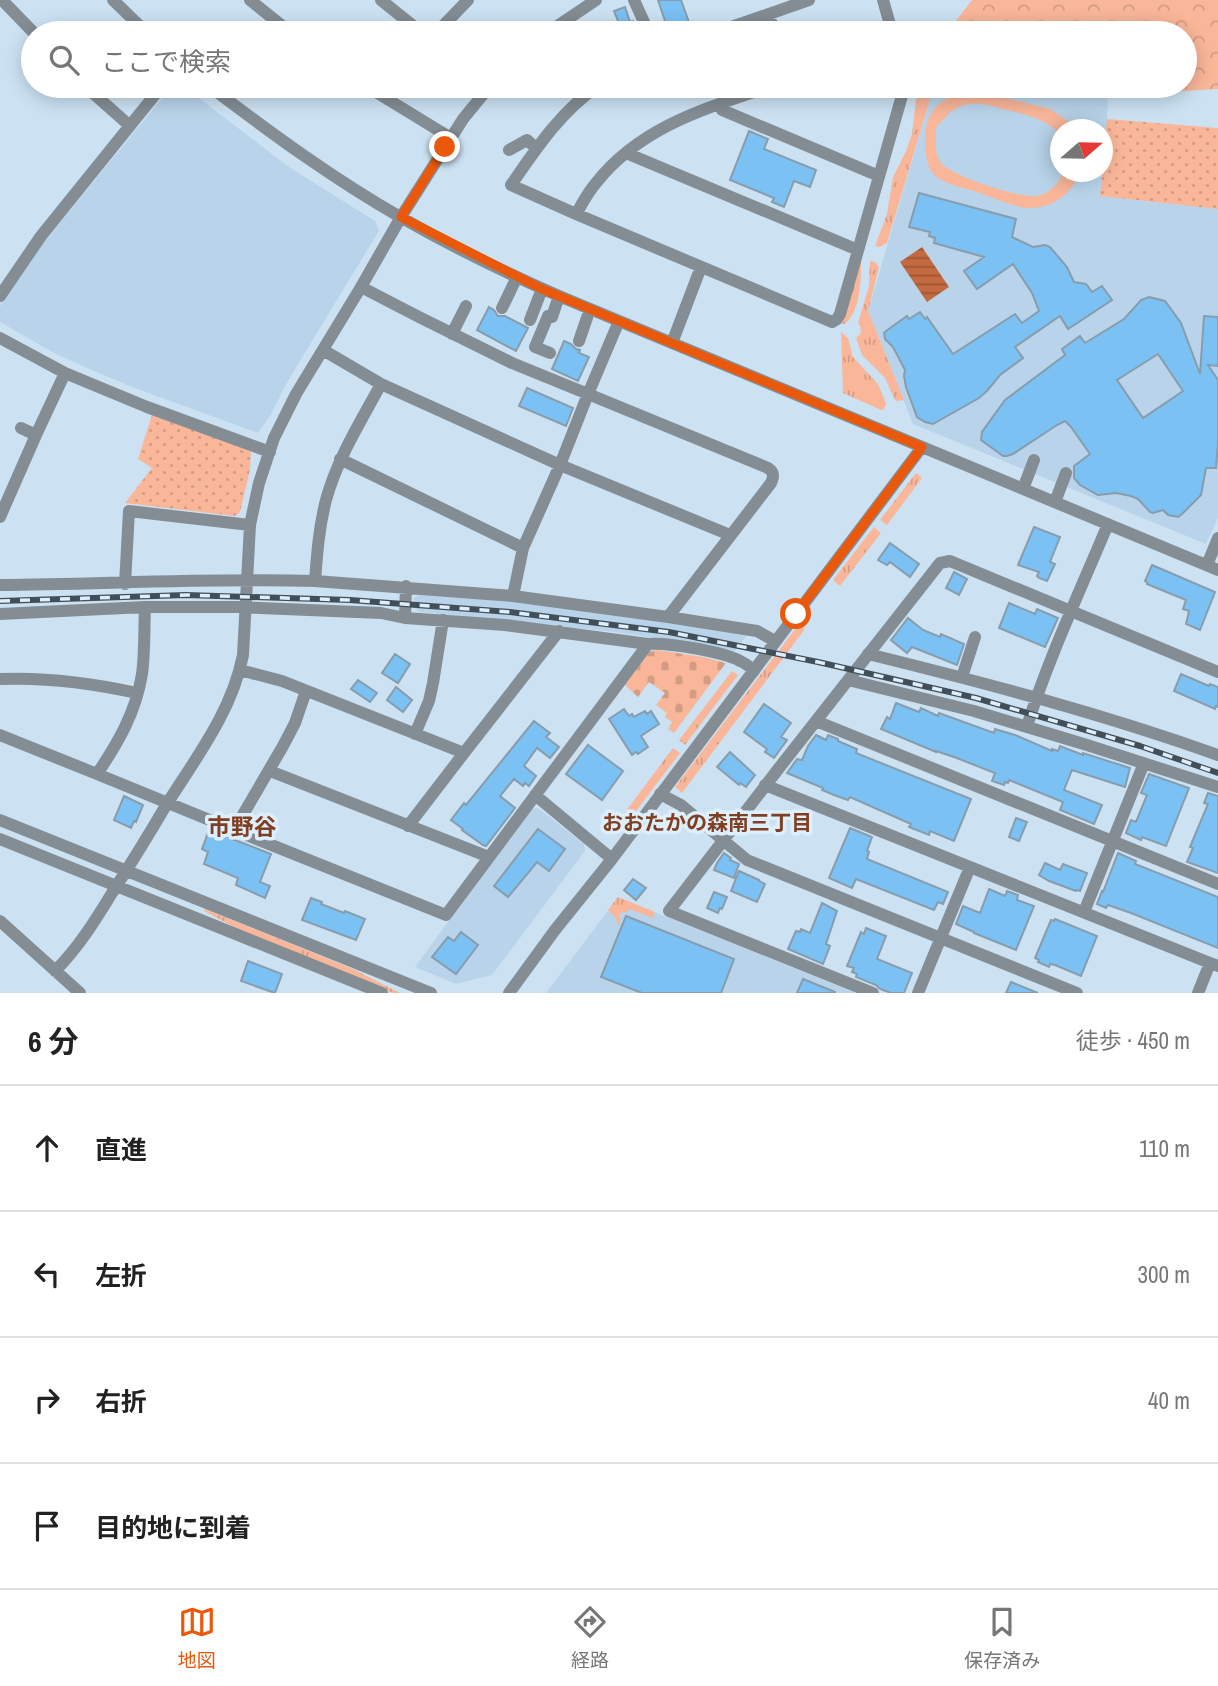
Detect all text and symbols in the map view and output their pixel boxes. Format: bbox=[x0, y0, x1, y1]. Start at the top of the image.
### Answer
search box bbox=[21, 21, 1197, 98]
icon: search bbox=[45, 41, 83, 79]
text: ここで検索 bbox=[101, 44, 231, 79]
north arrow bbox=[1050, 119, 1113, 182]
route end bbox=[429, 131, 460, 162]
route start bbox=[780, 598, 811, 629]
district label: おおたかの森南三丁目 bbox=[602, 808, 812, 837]
district label: 市野谷 bbox=[208, 811, 277, 842]
text: 6 分 bbox=[28, 1021, 79, 1061]
text: 徒歩 · 450 m bbox=[1076, 1025, 1190, 1056]
icon: ahead bbox=[28, 1129, 66, 1167]
text: 直進 bbox=[95, 1132, 147, 1167]
text: 110 m bbox=[1139, 1133, 1190, 1164]
icon: left bbox=[28, 1255, 66, 1293]
text: 左折 bbox=[95, 1258, 147, 1293]
text: 300 m bbox=[1138, 1259, 1190, 1290]
icon: right bbox=[28, 1381, 66, 1419]
text: 右折 bbox=[95, 1384, 147, 1419]
text: 40 m bbox=[1148, 1385, 1190, 1416]
icon: arrive bbox=[28, 1507, 66, 1545]
text: 目的地に到着 bbox=[95, 1510, 251, 1545]
tab: 地図 bbox=[178, 1603, 216, 1673]
tab: 経路 bbox=[571, 1603, 609, 1673]
tab: 保存済み bbox=[964, 1603, 1040, 1673]

